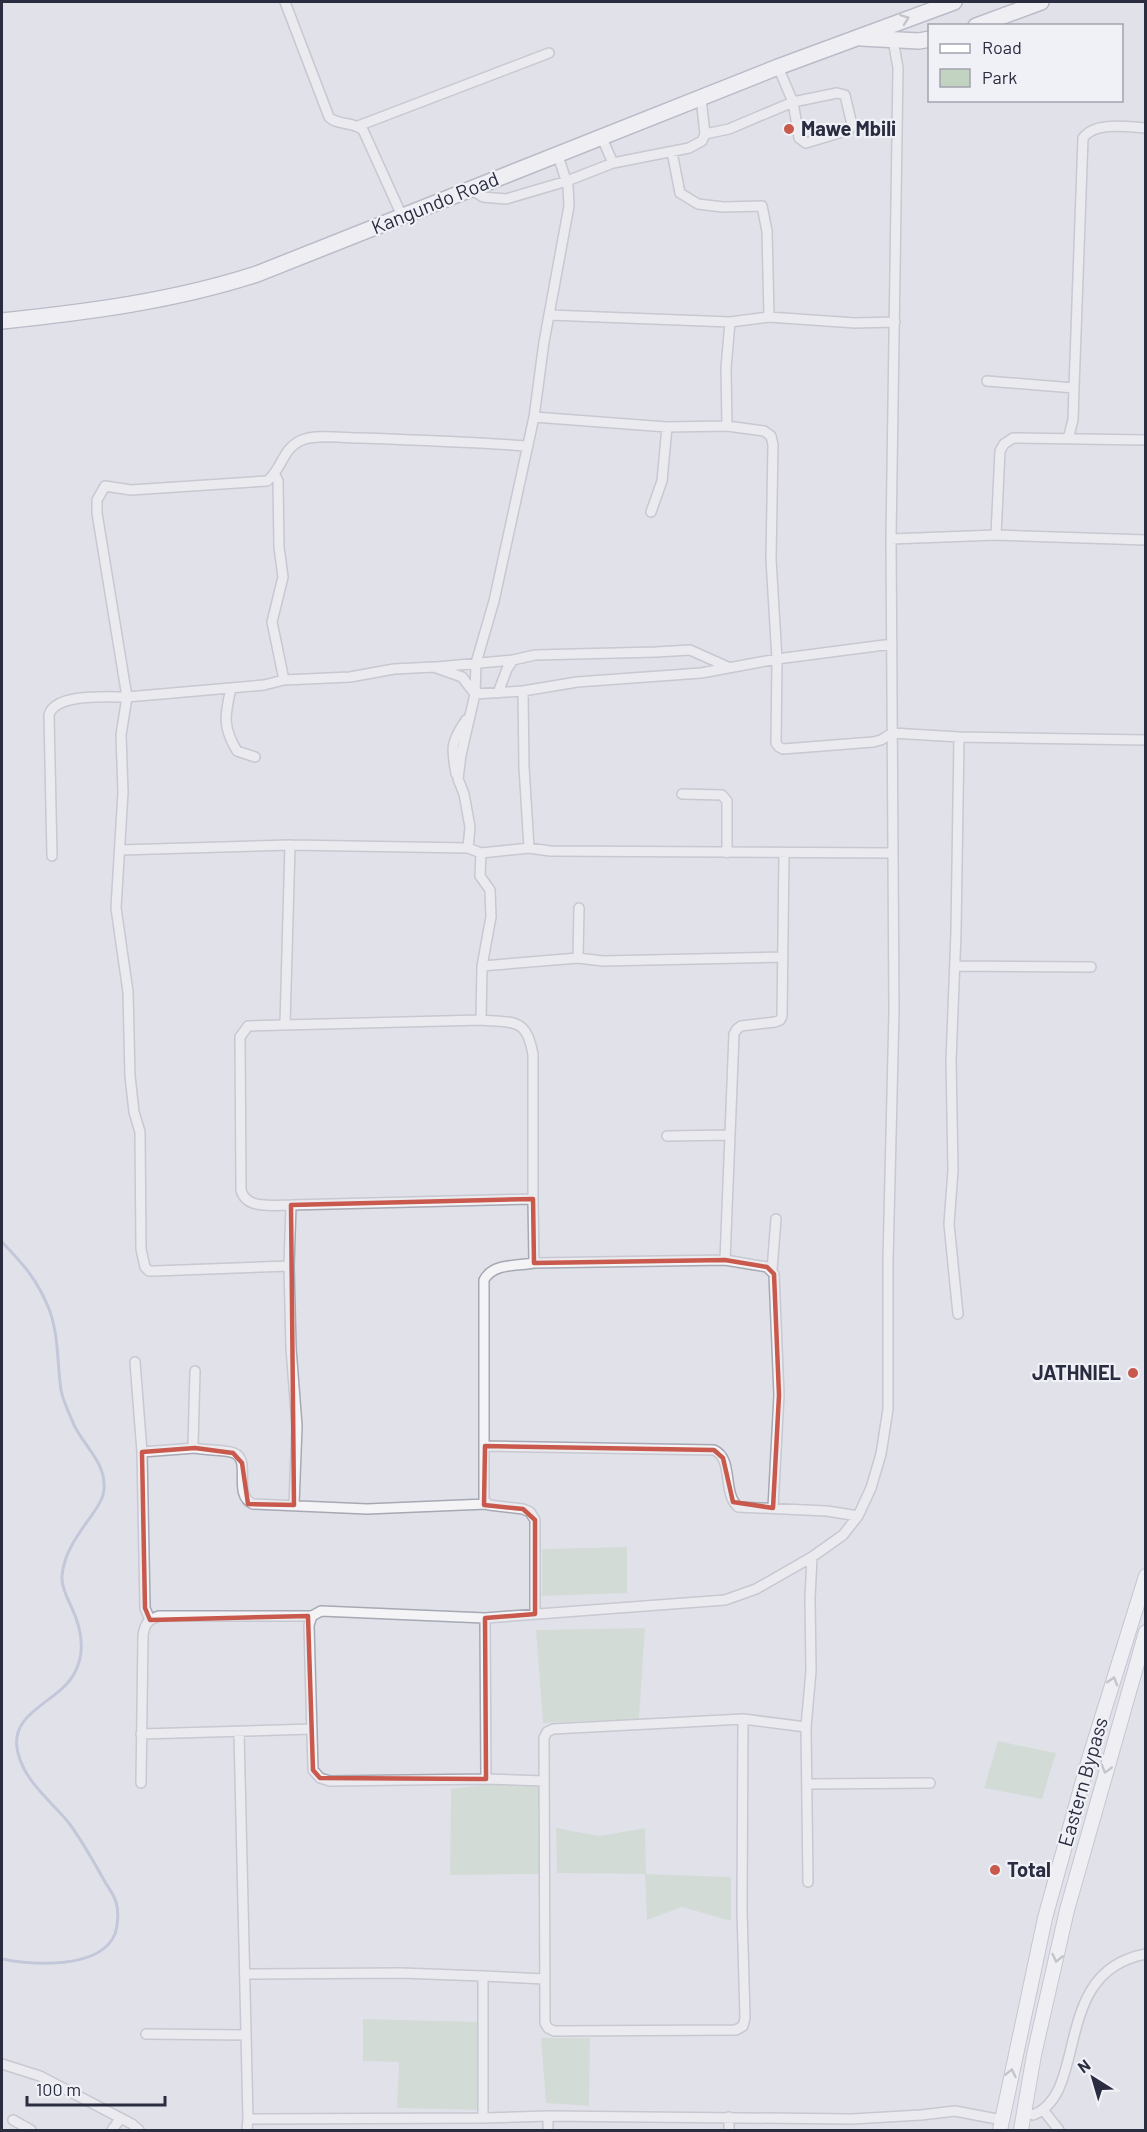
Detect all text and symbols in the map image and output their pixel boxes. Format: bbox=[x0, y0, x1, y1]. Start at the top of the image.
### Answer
one-way arrow bbox=[899, 14, 910, 27]
legend bbox=[928, 24, 1123, 102]
text: Road bbox=[982, 36, 1022, 58]
text: Park bbox=[982, 66, 1017, 88]
place label: Mawe Mbili bbox=[801, 116, 896, 140]
marker: Mawe Mbili bbox=[782, 122, 796, 136]
street label: Kangundo Road bbox=[367, 166, 502, 239]
place label: JATHNIEL bbox=[1032, 1360, 1121, 1384]
marker: JATHNIEL bbox=[1126, 1366, 1140, 1380]
one-way arrow bbox=[1106, 1676, 1118, 1687]
street label: Eastern Bypass bbox=[1052, 1714, 1112, 1849]
one-way arrow bbox=[1101, 1763, 1113, 1774]
place label: Total bbox=[1007, 1857, 1051, 1881]
marker: Total bbox=[988, 1863, 1002, 1877]
one-way arrow bbox=[1052, 1952, 1065, 1962]
north arrow bbox=[1063, 2048, 1123, 2108]
text: N bbox=[1074, 2055, 1094, 2076]
one-way arrow bbox=[1004, 2068, 1017, 2078]
scale bar bbox=[27, 2069, 165, 2107]
text: 100 m bbox=[36, 2078, 81, 2100]

